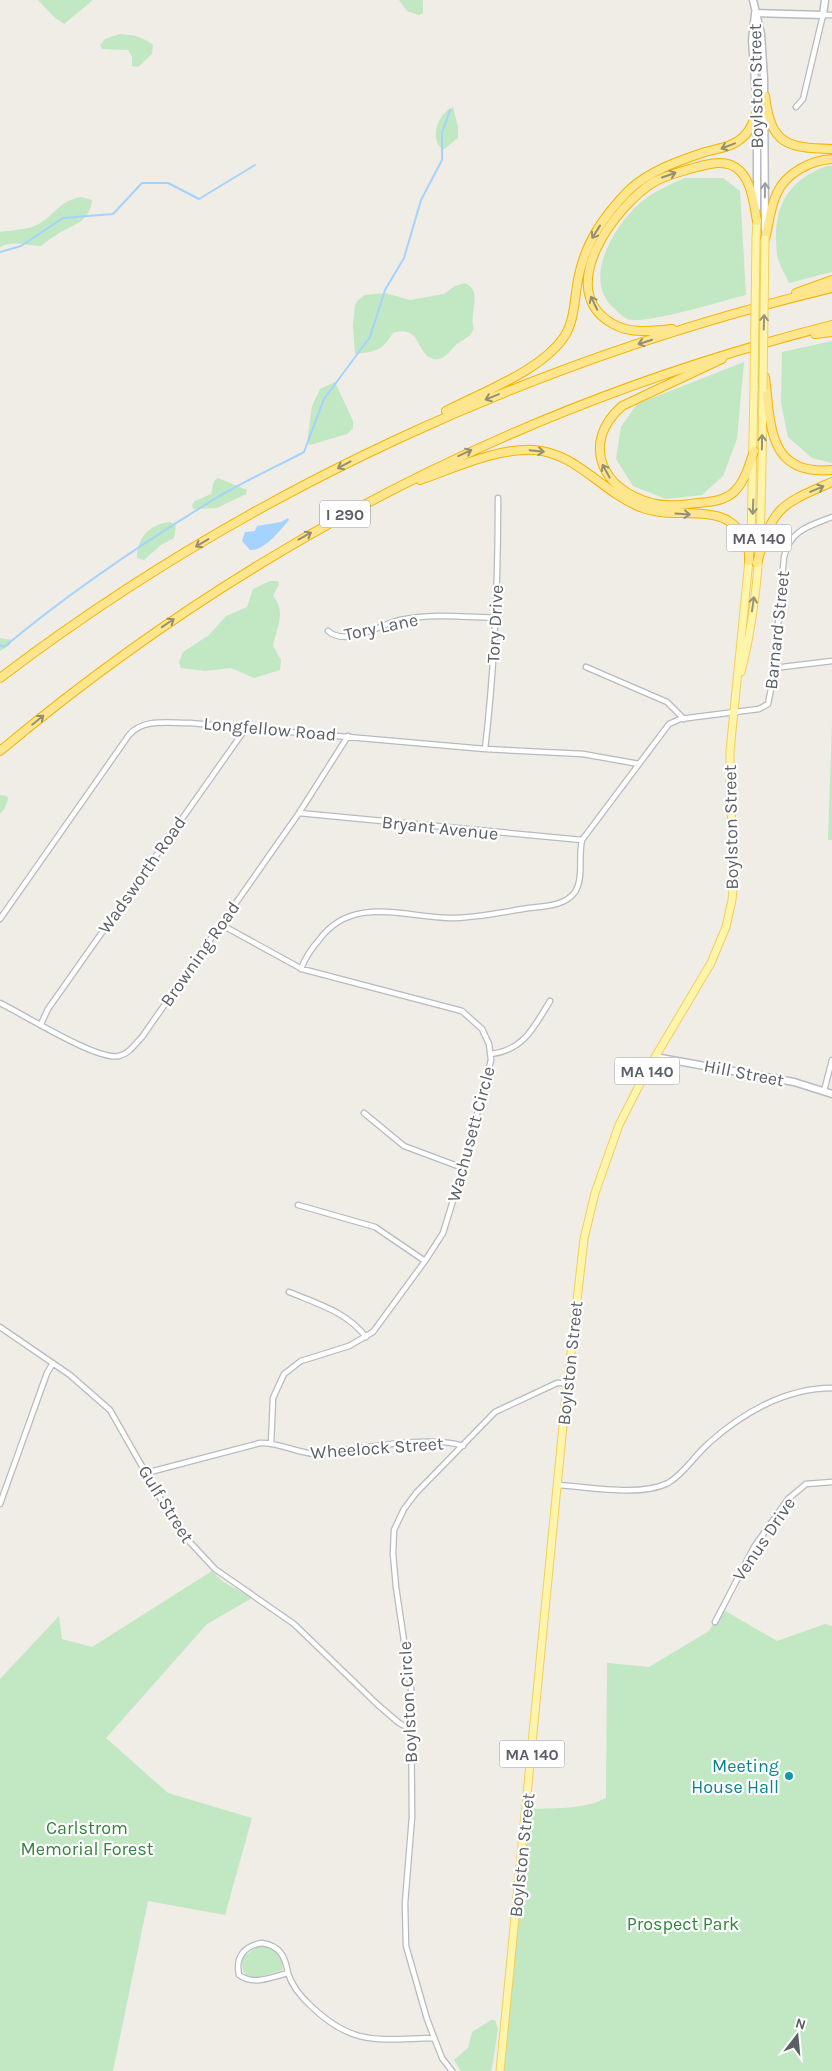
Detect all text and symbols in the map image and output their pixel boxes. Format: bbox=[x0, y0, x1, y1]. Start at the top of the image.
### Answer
street label: Boylston Street bbox=[744, 23, 768, 149]
one-way arrow bbox=[720, 142, 736, 151]
one-way arrow bbox=[661, 170, 677, 180]
one-way arrow bbox=[760, 182, 770, 198]
one-way arrow bbox=[590, 224, 600, 238]
one-way arrow bbox=[589, 296, 599, 311]
one-way arrow bbox=[760, 315, 769, 331]
one-way arrow bbox=[637, 337, 653, 347]
one-way arrow bbox=[485, 392, 500, 402]
one-way arrow bbox=[757, 434, 767, 450]
one-way arrow bbox=[529, 446, 545, 456]
one-way arrow bbox=[457, 448, 472, 458]
one-way arrow bbox=[337, 460, 352, 470]
one-way arrow bbox=[601, 464, 610, 479]
one-way arrow bbox=[809, 483, 824, 493]
one-way arrow bbox=[748, 498, 758, 514]
road number: I 290 bbox=[320, 500, 370, 528]
one-way arrow bbox=[675, 509, 691, 519]
road number: MA 140 bbox=[726, 524, 792, 552]
one-way arrow bbox=[298, 531, 313, 541]
one-way arrow bbox=[196, 538, 210, 548]
street label: Barnard Street bbox=[760, 569, 794, 690]
street label: Tory Drive bbox=[482, 584, 508, 664]
one-way arrow bbox=[748, 597, 758, 613]
street label: Tory Lane bbox=[342, 608, 420, 646]
one-way arrow bbox=[161, 618, 175, 628]
street label: Longfellow Road bbox=[203, 712, 337, 746]
one-way arrow bbox=[31, 714, 44, 726]
street label: Boylston Street bbox=[719, 764, 743, 890]
street label: Bryant Avenue bbox=[381, 811, 499, 845]
street label: Wadsworth Road bbox=[93, 812, 191, 938]
street label: Browning Road bbox=[156, 897, 244, 1011]
street label: Hill Street bbox=[702, 1054, 786, 1092]
road number: MA 140 bbox=[614, 1058, 680, 1084]
street label: Wachusett Circle bbox=[442, 1064, 500, 1204]
street label: Boylston Street bbox=[553, 1299, 587, 1426]
street label: Wheelock Street bbox=[310, 1432, 445, 1464]
street label: Gulf Street bbox=[134, 1461, 199, 1547]
street label: Venus Drive bbox=[728, 1493, 800, 1585]
street label: Boylston Circle bbox=[394, 1640, 422, 1764]
road number: MA 140 bbox=[500, 1740, 564, 1768]
place label: Meeting House Hall bbox=[691, 1755, 779, 1798]
marker: Meeting House Hall bbox=[783, 1770, 795, 1782]
street label: Boylston Street bbox=[505, 1791, 539, 1918]
park label: Carlstrom Memorial Forest bbox=[20, 1817, 154, 1860]
park label: Prospect Park bbox=[627, 1913, 739, 1935]
north arrow bbox=[772, 2011, 822, 2061]
text: N bbox=[793, 2014, 808, 2034]

